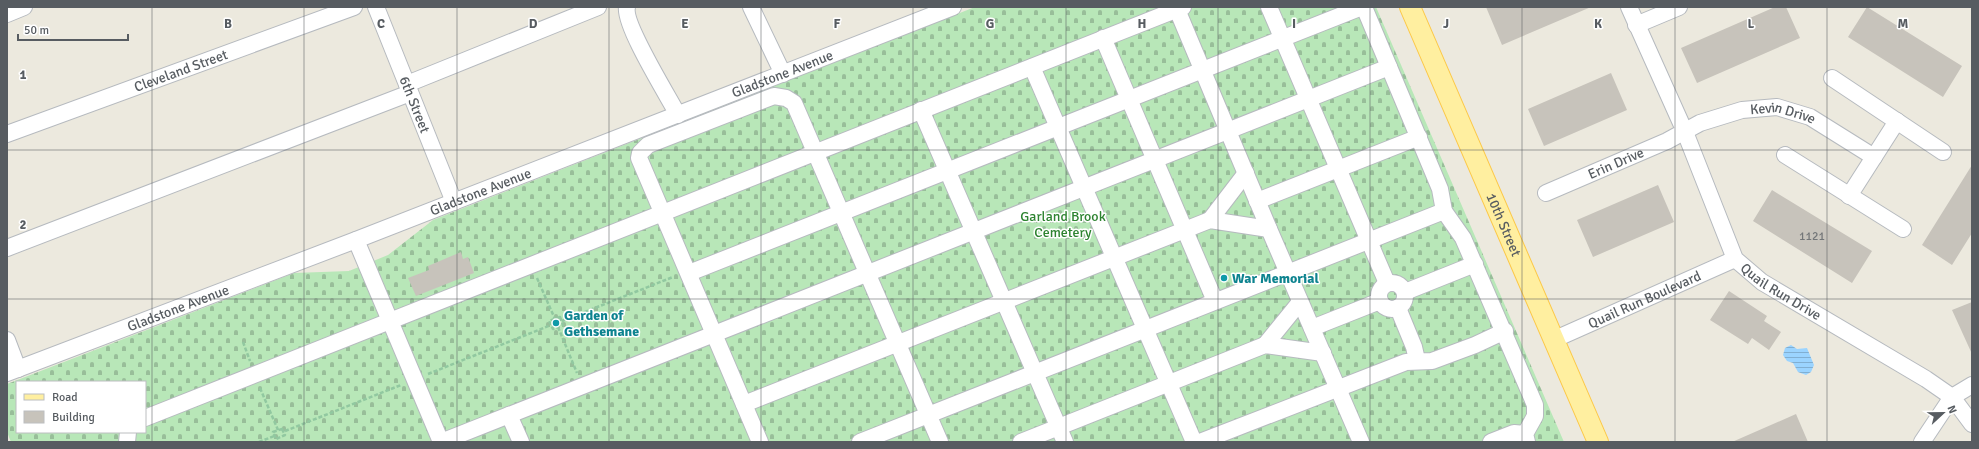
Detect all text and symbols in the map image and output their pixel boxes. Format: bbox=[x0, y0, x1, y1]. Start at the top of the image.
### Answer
scale bar bbox=[18, 16, 128, 42]
text: B bbox=[224, 16, 232, 32]
text: C bbox=[377, 16, 385, 32]
text: D bbox=[529, 16, 538, 32]
text: E bbox=[681, 16, 689, 32]
text: F bbox=[834, 16, 841, 32]
text: G bbox=[986, 16, 994, 32]
text: H bbox=[1138, 16, 1146, 32]
text: I bbox=[1292, 16, 1296, 32]
text: J bbox=[1443, 16, 1449, 32]
text: K bbox=[1594, 16, 1602, 32]
text: L bbox=[1748, 16, 1755, 32]
text: M bbox=[1898, 16, 1909, 32]
text: 50 m bbox=[24, 23, 49, 38]
street label: Cleveland Street bbox=[132, 46, 230, 96]
street label: Gladstone Avenue bbox=[729, 47, 835, 102]
text: 1 bbox=[19, 67, 27, 83]
street label: 6th Street bbox=[396, 74, 434, 136]
street label: Kevin Drive bbox=[1749, 99, 1819, 128]
street label: Erin Drive bbox=[1585, 144, 1647, 183]
street label: Gladstone Avenue bbox=[427, 164, 534, 219]
street label: 10th Street bbox=[1482, 191, 1525, 259]
park label: Garland Brook Cemetery bbox=[1020, 208, 1106, 241]
text: 2 bbox=[19, 217, 27, 233]
house number: 1121 bbox=[1799, 229, 1825, 244]
street label: Quail Run Drive bbox=[1737, 259, 1824, 324]
street label: Quail Run Boulevard bbox=[1586, 267, 1704, 332]
place label: War Memorial bbox=[1232, 270, 1319, 287]
marker: War Memorial bbox=[1219, 273, 1229, 283]
street label: Gladstone Avenue bbox=[125, 281, 231, 335]
place label: Garden of Gethsemane bbox=[564, 307, 639, 340]
marker: Garden of Gethsemane bbox=[551, 318, 561, 328]
legend bbox=[16, 381, 146, 433]
text: Road bbox=[52, 390, 78, 405]
north arrow bbox=[1923, 393, 1963, 433]
text: N bbox=[1944, 403, 1959, 415]
text: Building bbox=[52, 410, 95, 425]

